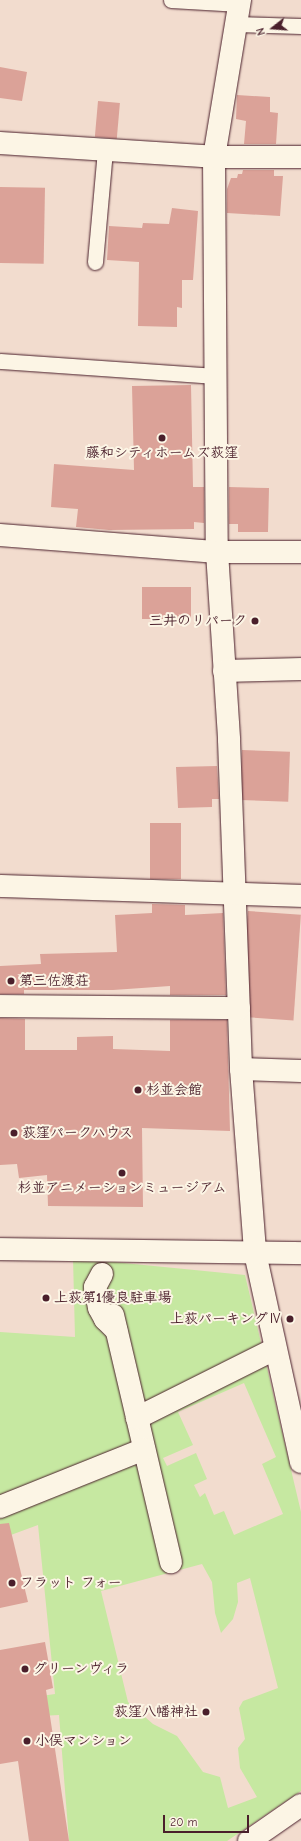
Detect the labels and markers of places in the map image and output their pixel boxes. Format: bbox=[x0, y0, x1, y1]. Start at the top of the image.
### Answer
marker: 藤和シティホームズ荻窪 bbox=[157, 433, 167, 443]
place label: 藤和シティホームズ荻窪 bbox=[85, 445, 239, 461]
place label: 三井のリパーク bbox=[149, 613, 247, 629]
marker: 三井のリパーク bbox=[250, 616, 260, 626]
place label: 第三佐渡荘 bbox=[19, 973, 89, 989]
marker: 第三佐渡荘 bbox=[6, 976, 16, 986]
place label: 杉並会館 bbox=[146, 1082, 202, 1098]
marker: 杉並会館 bbox=[133, 1085, 143, 1095]
place label: 荻窪パークハウス bbox=[22, 1125, 134, 1141]
marker: 荻窪パークハウス bbox=[9, 1128, 19, 1138]
marker: 杉並アニメーションミュージアム bbox=[117, 1168, 127, 1178]
place label: 杉並アニメーションミュージアム bbox=[17, 1180, 227, 1196]
place label: 上荻第1優良駐車場 bbox=[54, 1290, 172, 1306]
marker: 上荻第1優良駐車場 bbox=[41, 1293, 51, 1303]
place label: 上荻パーキングⅣ bbox=[170, 1311, 282, 1327]
marker: 上荻パーキングⅣ bbox=[285, 1314, 295, 1324]
place label: フラット フォー bbox=[20, 1575, 123, 1591]
marker: フラット フォー bbox=[7, 1578, 17, 1588]
place label: グリーンヴィラ bbox=[33, 1661, 131, 1677]
marker: グリーンヴィラ bbox=[20, 1664, 30, 1674]
place label: 荻窪八幡神社 bbox=[114, 1704, 198, 1720]
marker: 荻窪八幡神社 bbox=[201, 1707, 211, 1717]
place label: 小俣マンション bbox=[35, 1733, 133, 1749]
marker: 小俣マンション bbox=[22, 1736, 32, 1746]

